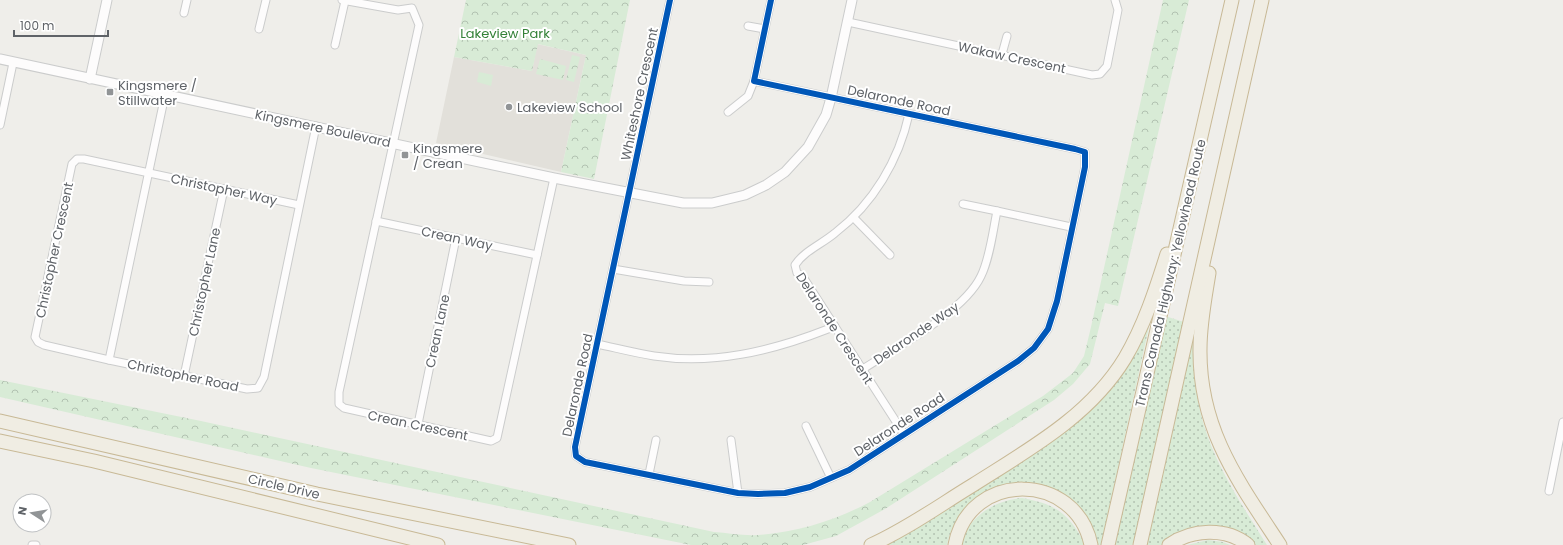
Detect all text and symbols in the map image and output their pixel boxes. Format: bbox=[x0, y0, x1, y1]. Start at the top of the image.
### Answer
scale bar bbox=[14, 12, 108, 38]
text: 100 m bbox=[20, 17, 54, 34]
park label: Lakeview Park bbox=[460, 24, 550, 43]
street label: Whiteshore Crescent bbox=[616, 26, 663, 162]
street label: Wakaw Crescent bbox=[956, 37, 1068, 78]
place label: Kingsmere / Stillwater bbox=[118, 76, 197, 110]
street label: Delaronde Road bbox=[846, 80, 952, 121]
marker: Kingsmere / Stillwater bbox=[105, 87, 115, 97]
place label: Lakeview School bbox=[517, 98, 623, 117]
marker: Lakeview School bbox=[504, 102, 514, 112]
street label: Kingsmere Boulevard bbox=[253, 105, 393, 152]
street label: Trans Canada Highway: Yellowhead Route bbox=[1130, 137, 1211, 409]
place label: Kingsmere / Crean bbox=[413, 139, 482, 173]
marker: Kingsmere / Crean bbox=[400, 150, 410, 160]
street label: Christopher Way bbox=[169, 169, 280, 210]
street label: Christopher Crescent bbox=[31, 180, 78, 320]
street label: Crean Way bbox=[420, 222, 495, 255]
street label: Christopher Lane bbox=[184, 226, 225, 338]
street label: Delaronde Crescent bbox=[791, 269, 878, 388]
street label: Crean Lane bbox=[420, 293, 455, 369]
street label: Delaronde Way bbox=[870, 297, 964, 369]
street label: Delaronde Road bbox=[557, 332, 598, 438]
street label: Christopher Road bbox=[125, 354, 240, 397]
street label: Delaronde Road bbox=[850, 388, 948, 461]
street label: Crean Crescent bbox=[366, 406, 470, 445]
street label: Circle Drive bbox=[246, 469, 322, 504]
north arrow bbox=[12, 493, 52, 533]
text: N bbox=[14, 505, 31, 517]

